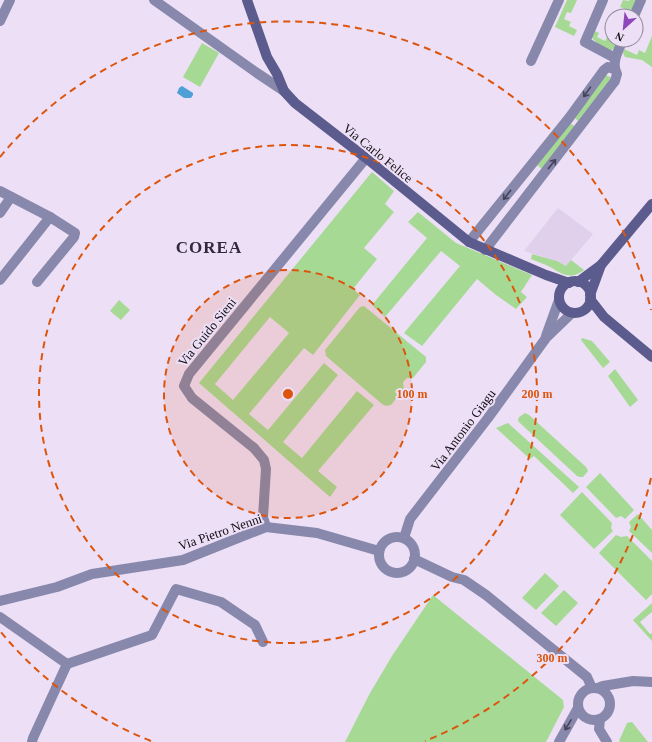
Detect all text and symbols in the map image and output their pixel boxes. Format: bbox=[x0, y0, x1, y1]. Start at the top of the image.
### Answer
north arrow bbox=[604, 8, 644, 48]
text: N bbox=[613, 30, 626, 44]
one-way arrow bbox=[583, 87, 591, 98]
street label: Via Carlo Felice bbox=[340, 120, 416, 186]
one-way arrow bbox=[547, 159, 556, 170]
one-way arrow bbox=[503, 190, 512, 200]
district label: COREA bbox=[176, 238, 242, 257]
street label: Via Guido Sieni bbox=[175, 294, 239, 369]
street label: Via Antonio Giagu bbox=[427, 386, 499, 474]
centre of rings bbox=[281, 387, 295, 401]
text: 100 m bbox=[397, 387, 428, 401]
text: 200 m bbox=[522, 387, 553, 401]
street label: Via Pietro Nenni bbox=[176, 511, 264, 553]
text: 300 m bbox=[537, 651, 568, 665]
one-way arrow bbox=[564, 719, 572, 731]

